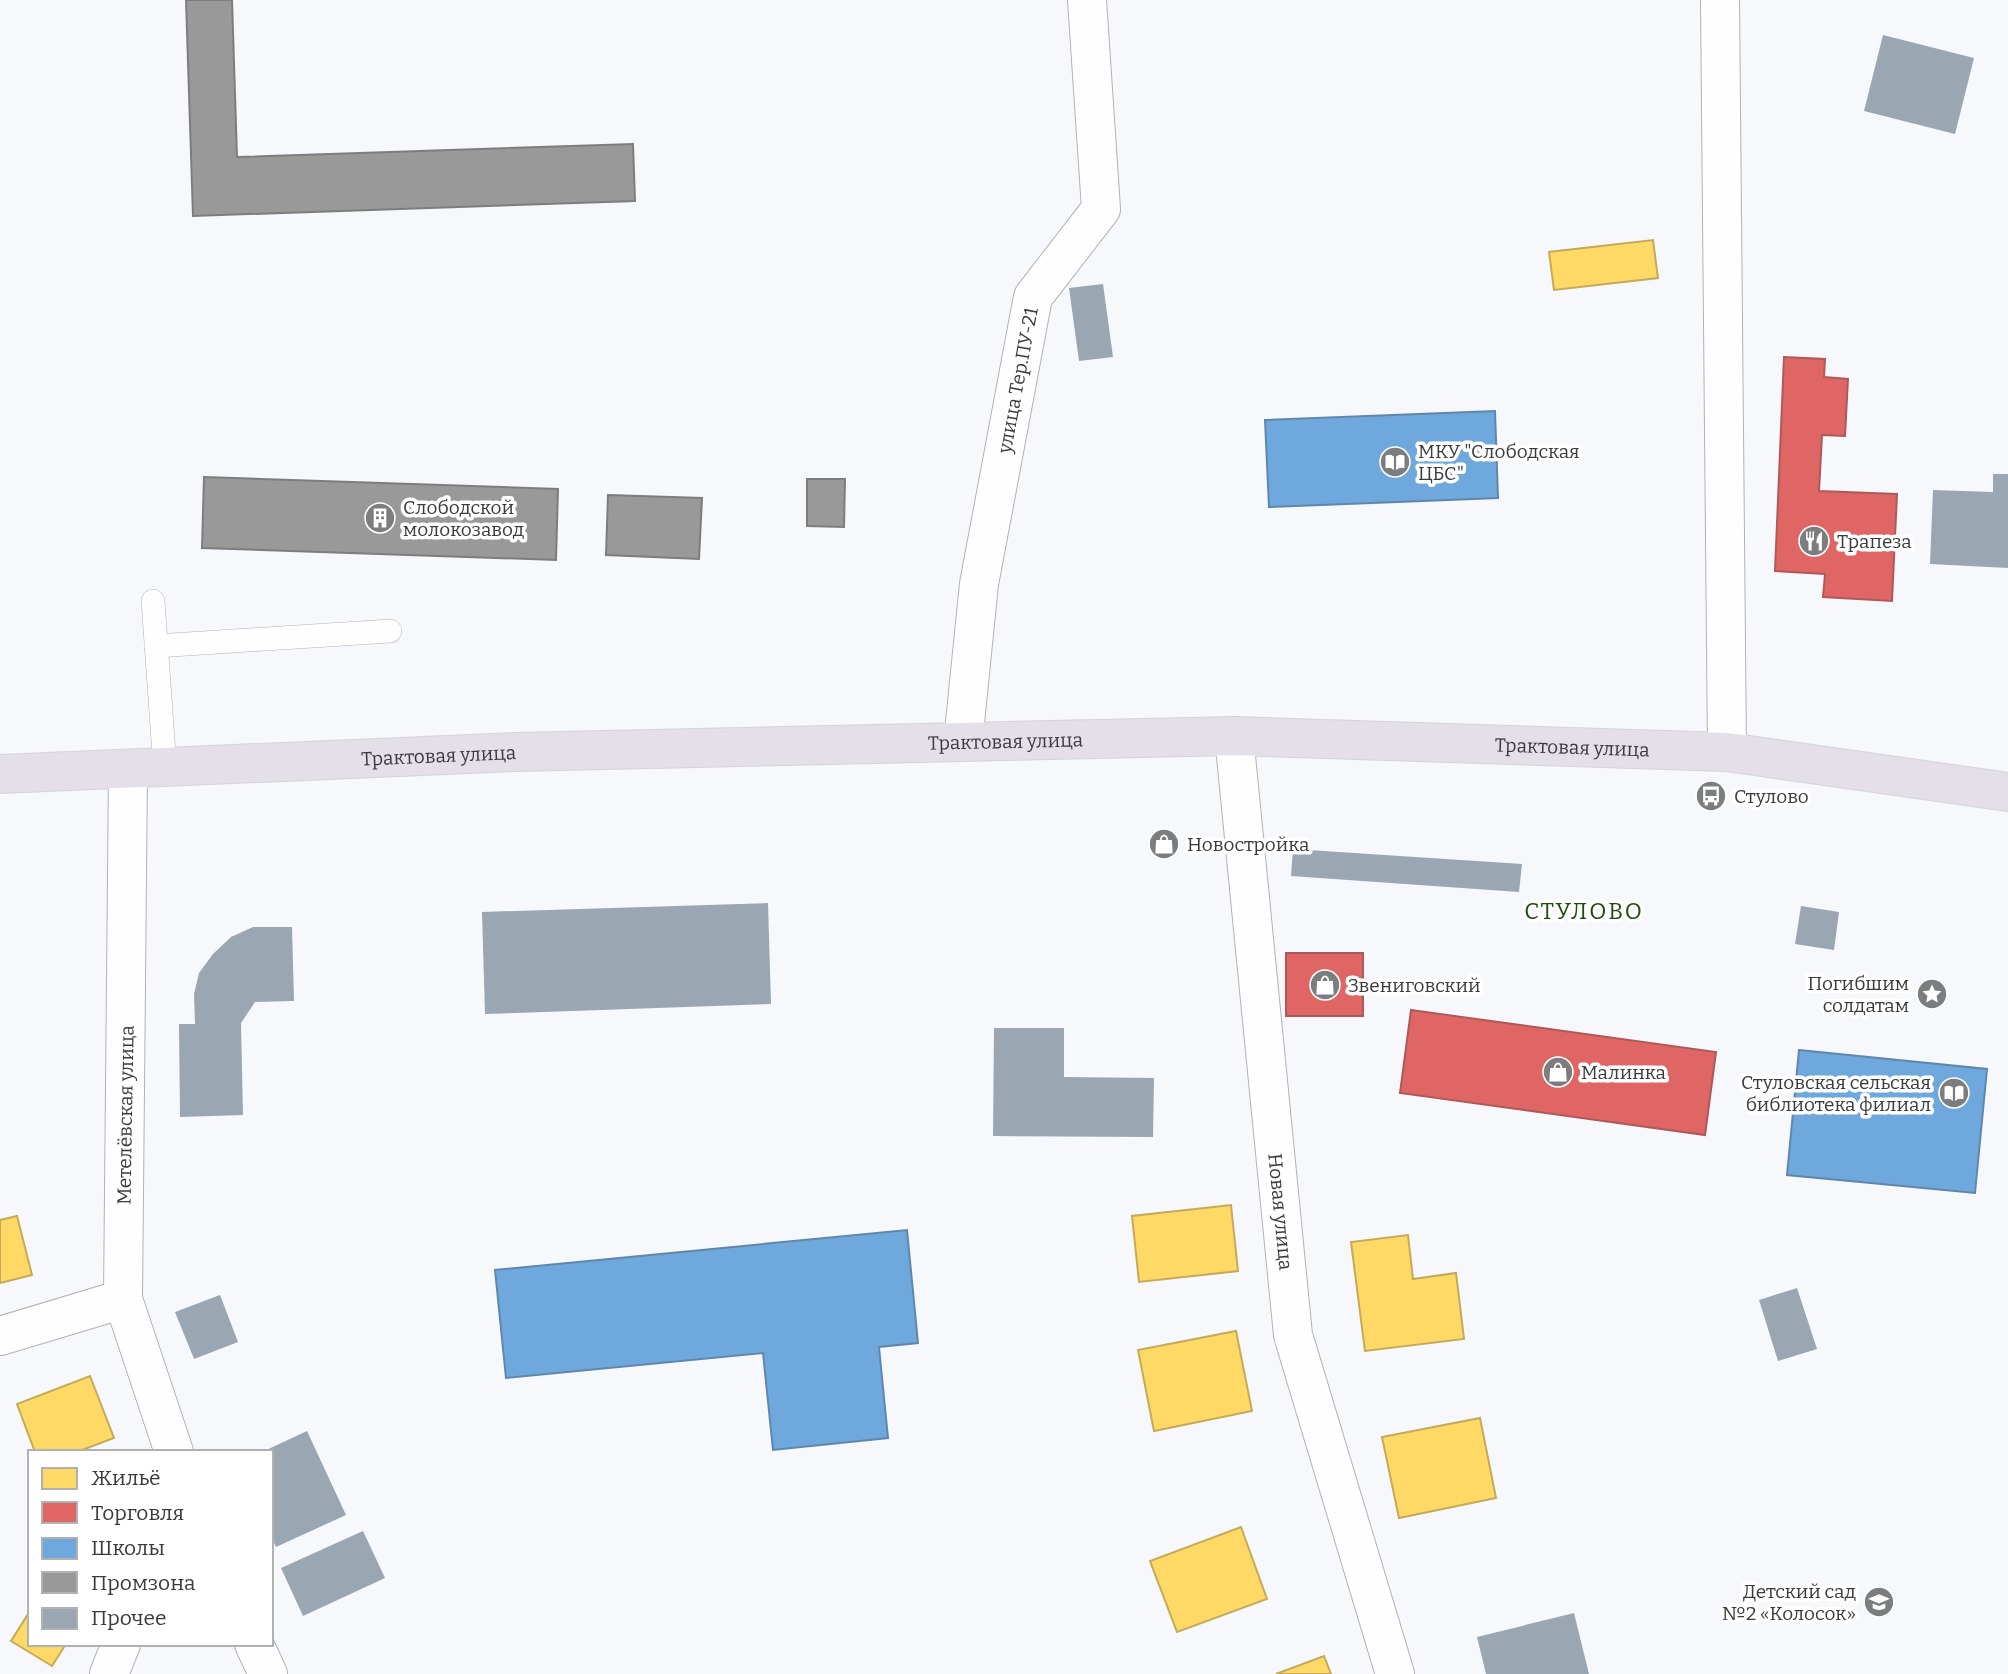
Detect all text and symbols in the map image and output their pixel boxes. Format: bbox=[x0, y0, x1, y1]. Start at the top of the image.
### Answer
street label: улица Тер.ПУ-21 bbox=[993, 305, 1043, 456]
place label: МКУ "Слободская ЦБС" bbox=[1418, 440, 1580, 485]
library icon: МКУ "Слободская ЦБС" bbox=[1378, 445, 1412, 479]
place label: Слободской молокозавод bbox=[403, 496, 525, 541]
building icon: Слободской молокозавод bbox=[363, 501, 397, 535]
restaurant icon: Трапеза bbox=[1797, 524, 1831, 558]
place label: Трапеза bbox=[1837, 530, 1912, 553]
street label: Трактовая улица bbox=[928, 728, 1084, 755]
street label: Трактовая улица bbox=[1494, 733, 1651, 762]
street label: Трактовая улица bbox=[361, 741, 517, 771]
bus stop icon: Стулово bbox=[1694, 779, 1728, 813]
place label: Стулово bbox=[1734, 785, 1809, 808]
shop icon: Новостройка bbox=[1147, 827, 1181, 861]
place label: Новостройка bbox=[1187, 833, 1310, 856]
district label: СТУЛОВО bbox=[1524, 897, 1644, 925]
shop icon: Звениговский bbox=[1308, 968, 1342, 1002]
place label: Погибшим солдатам bbox=[1807, 972, 1909, 1017]
place label: Звениговский bbox=[1348, 974, 1481, 997]
place icon: Погибшим солдатам bbox=[1915, 977, 1949, 1011]
street label: Метелёвская улица bbox=[112, 1024, 139, 1205]
shop icon: Малинка bbox=[1541, 1055, 1575, 1089]
place label: Малинка bbox=[1581, 1061, 1666, 1084]
place label: Стуловская сельская библиотека филиал bbox=[1741, 1071, 1931, 1116]
library icon: Стуловская сельская библиотека филиал bbox=[1937, 1076, 1971, 1110]
street label: Новая улица bbox=[1263, 1152, 1298, 1272]
legend bbox=[28, 1450, 273, 1646]
text: Жильё bbox=[91, 1465, 160, 1491]
text: Торговля bbox=[91, 1500, 184, 1526]
text: Школы bbox=[91, 1535, 165, 1561]
text: Промзона bbox=[91, 1570, 196, 1596]
place label: Детский сад №2 «Колосок» bbox=[1722, 1580, 1857, 1625]
school or university icon: Детский сад №2 «Колосок» bbox=[1862, 1585, 1896, 1619]
text: Прочее bbox=[91, 1605, 167, 1631]

